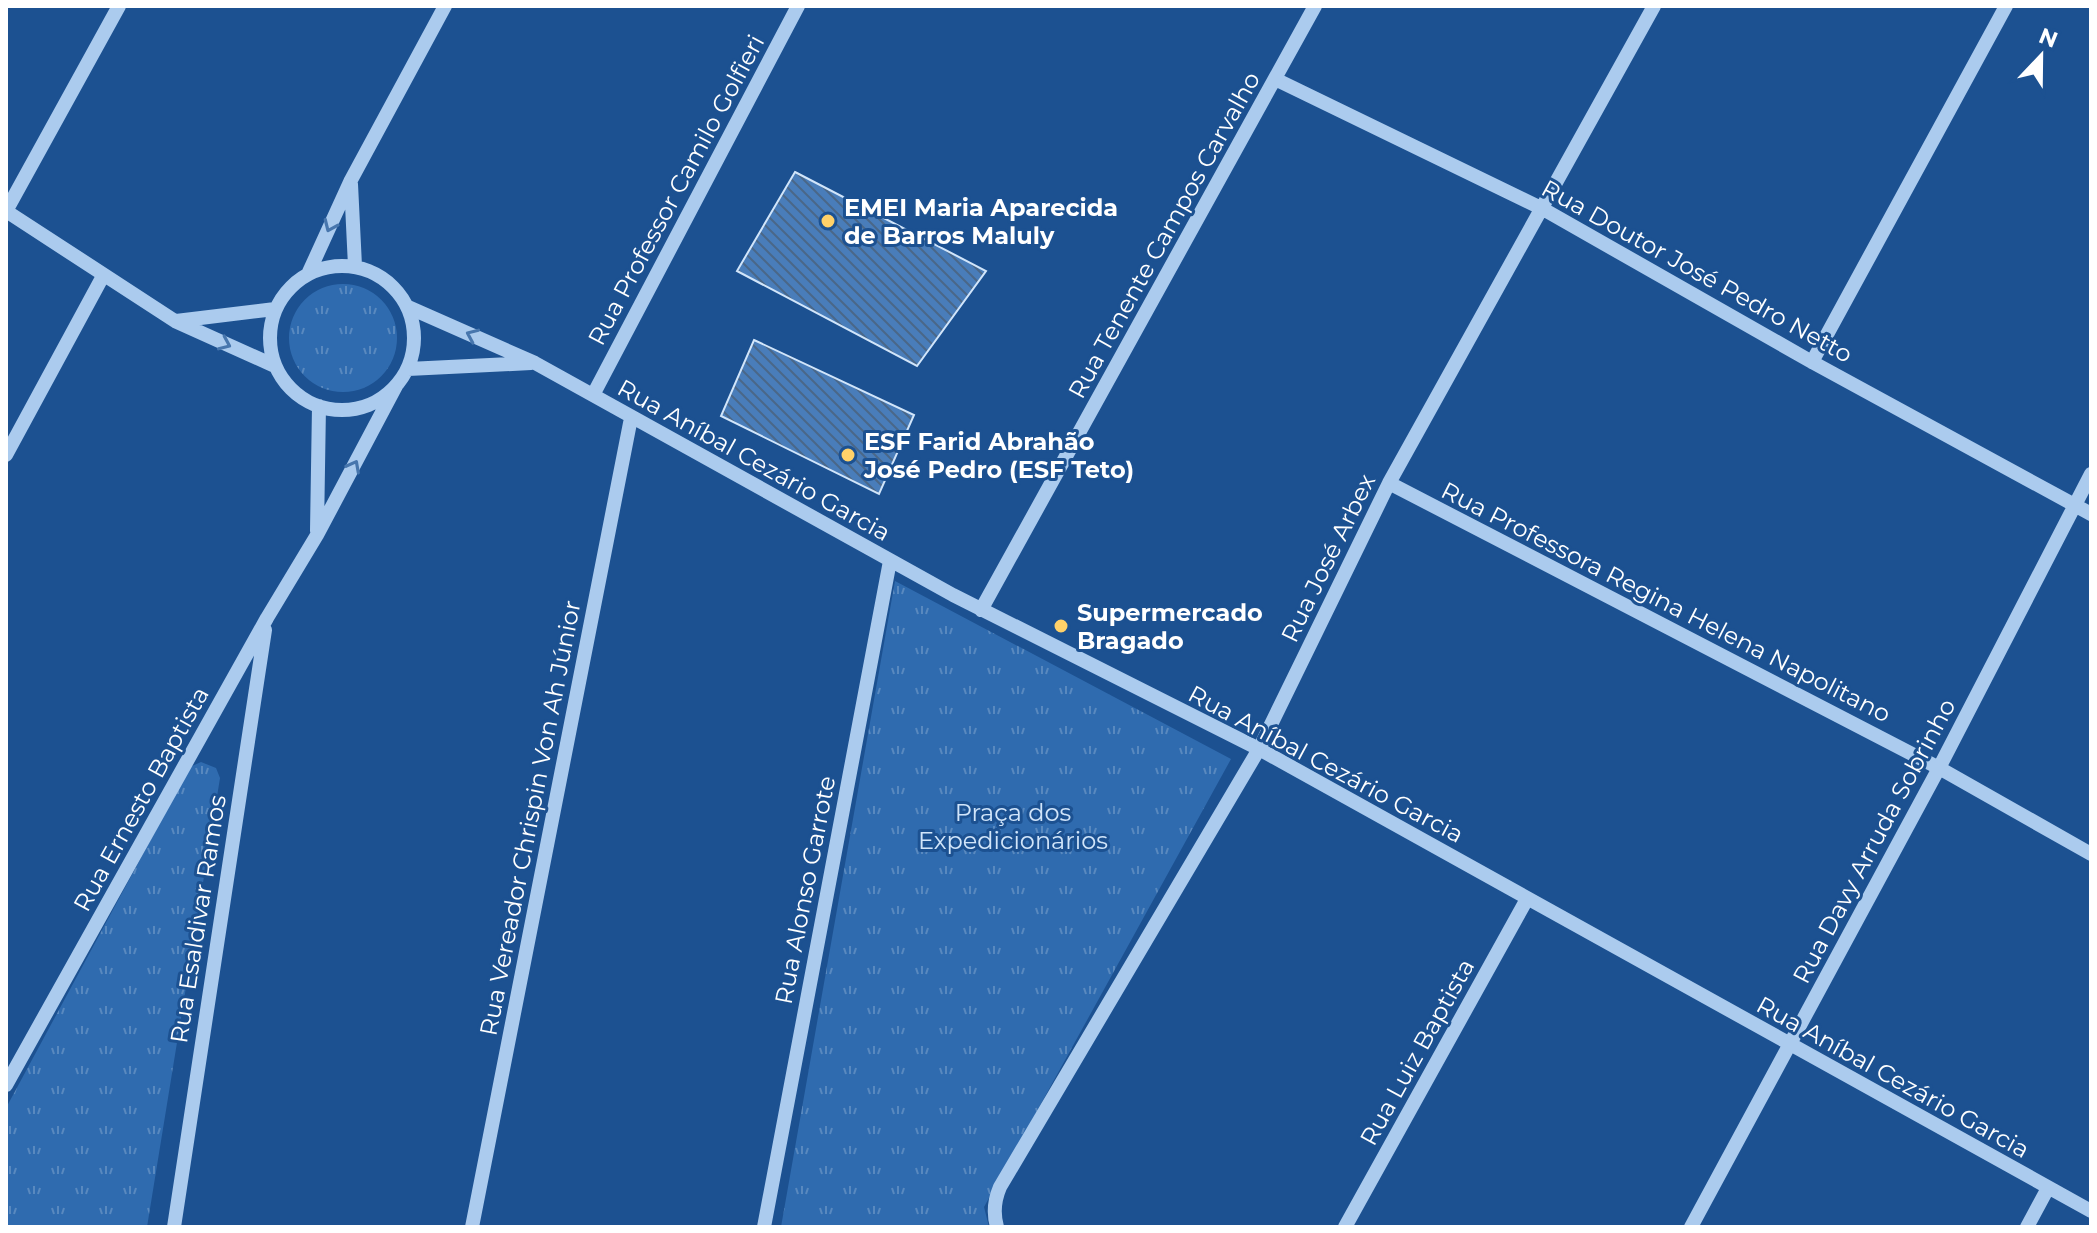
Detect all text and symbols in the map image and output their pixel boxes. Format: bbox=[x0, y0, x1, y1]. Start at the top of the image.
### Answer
north arrow bbox=[2001, 16, 2081, 96]
text: N bbox=[2035, 22, 2062, 54]
street label: Rua Professor Camilo Golfieri bbox=[582, 30, 770, 350]
street label: Rua Tenente Campos Carvalho bbox=[1062, 67, 1266, 403]
street label: Rua Doutor José Pedro Netto bbox=[1537, 173, 1857, 369]
place label: EMEI Maria Aparecida de Barros Maluly bbox=[844, 193, 1118, 250]
marker: EMEI Maria Aparecida de Barros Maluly bbox=[819, 212, 837, 230]
one-way arrow bbox=[324, 218, 340, 232]
one-way arrow bbox=[465, 328, 480, 344]
one-way arrow bbox=[217, 334, 231, 350]
street label: Rua Aníbal Cezário Garcia bbox=[613, 373, 895, 547]
place label: ESF Farid Abrahão José Pedro (ESF Teto) bbox=[863, 427, 1134, 484]
marker: ESF Farid Abrahão José Pedro (ESF Teto) bbox=[839, 446, 857, 464]
one-way arrow bbox=[344, 460, 359, 474]
street label: Rua José Arbex bbox=[1275, 469, 1381, 647]
street label: Rua Professora Regina Helena Napolitano bbox=[1436, 475, 1896, 729]
street label: Rua Vereador Chrispin Von Ah Júnior bbox=[474, 598, 586, 1038]
place label: Supermercado Bragado bbox=[1077, 598, 1263, 655]
marker: Supermercado Bragado bbox=[1052, 617, 1070, 635]
street label: Rua Aníbal Cezário Garcia bbox=[1183, 679, 1469, 849]
street label: Rua Ernesto Baptista bbox=[67, 682, 215, 916]
street label: Rua Davy Arruda Sobrinho bbox=[1786, 694, 1962, 988]
street label: Rua Alonso Garrote bbox=[769, 773, 841, 1007]
street label: Rua Esaldivar Ramos bbox=[164, 793, 232, 1045]
park label: Praça dos Expedicionários bbox=[918, 798, 1108, 855]
street label: Rua Luiz Baptista bbox=[1354, 954, 1480, 1150]
street label: Rua Aníbal Cezário Garcia bbox=[1752, 990, 2034, 1164]

